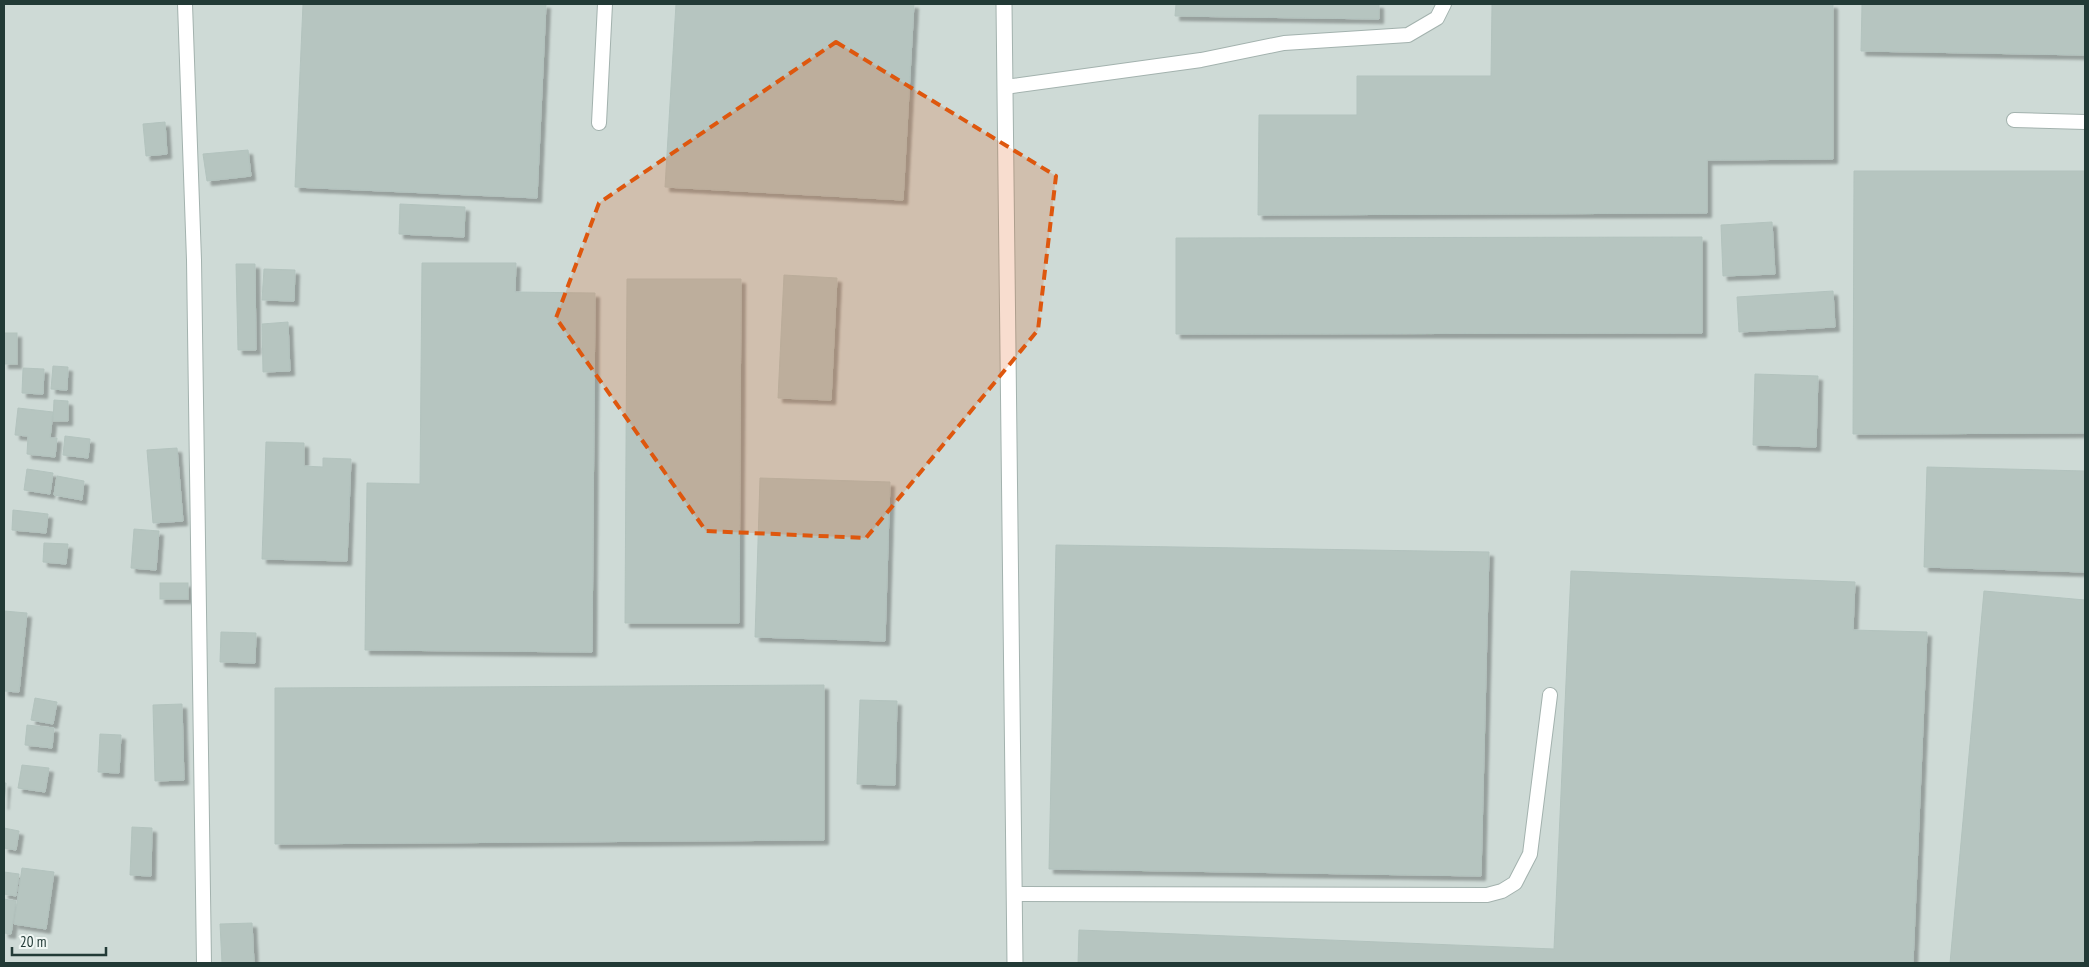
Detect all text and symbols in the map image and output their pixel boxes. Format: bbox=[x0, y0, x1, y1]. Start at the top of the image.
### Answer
scale bar bbox=[12, 924, 106, 956]
text: 20 m bbox=[20, 932, 46, 951]

